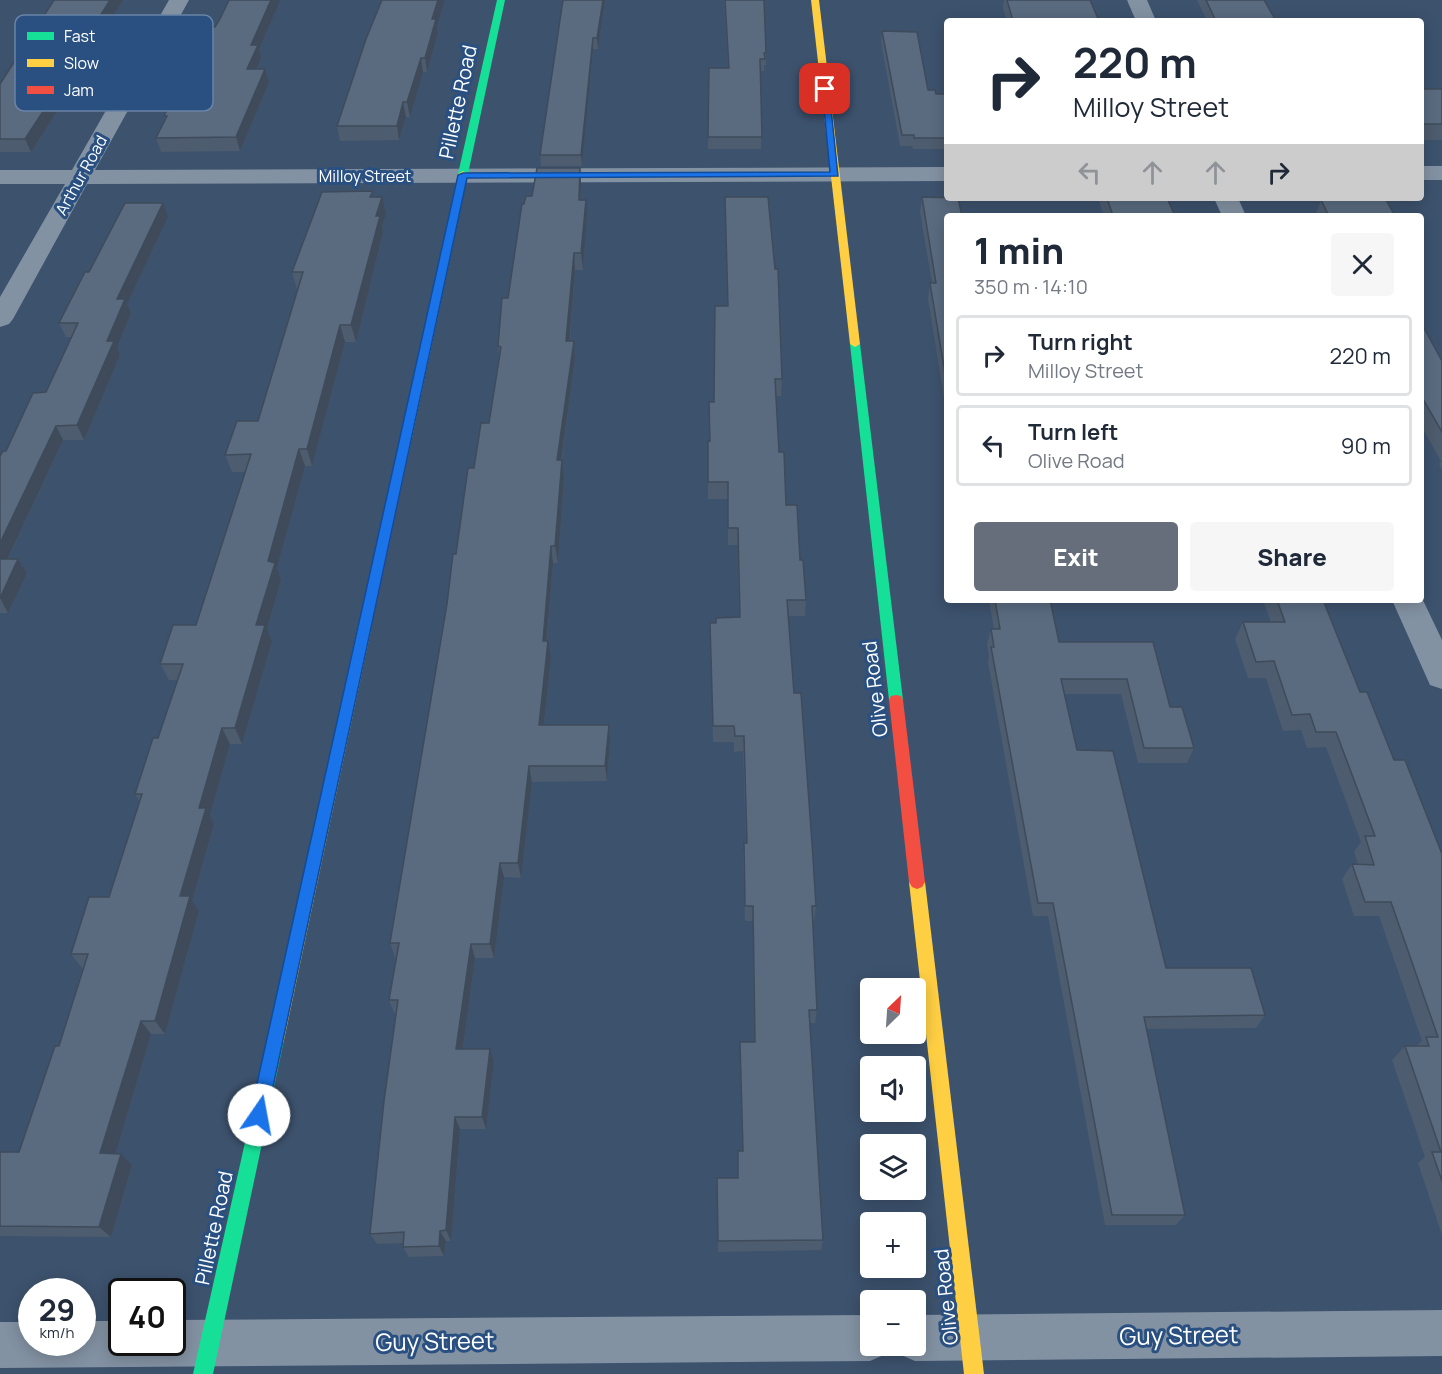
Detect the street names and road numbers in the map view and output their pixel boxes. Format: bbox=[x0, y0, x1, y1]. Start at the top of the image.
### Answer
street label: Pillette Road bbox=[432, 43, 483, 161]
street label: Arthur Road bbox=[50, 131, 112, 219]
street label: Milloy Street bbox=[319, 165, 411, 187]
street label: Olive Road bbox=[855, 639, 894, 739]
street label: Pillette Road bbox=[188, 1169, 239, 1287]
street label: Olive Road bbox=[927, 1248, 964, 1347]
street label: Guy Street bbox=[1119, 1317, 1239, 1352]
street label: Guy Street bbox=[375, 1323, 495, 1358]

